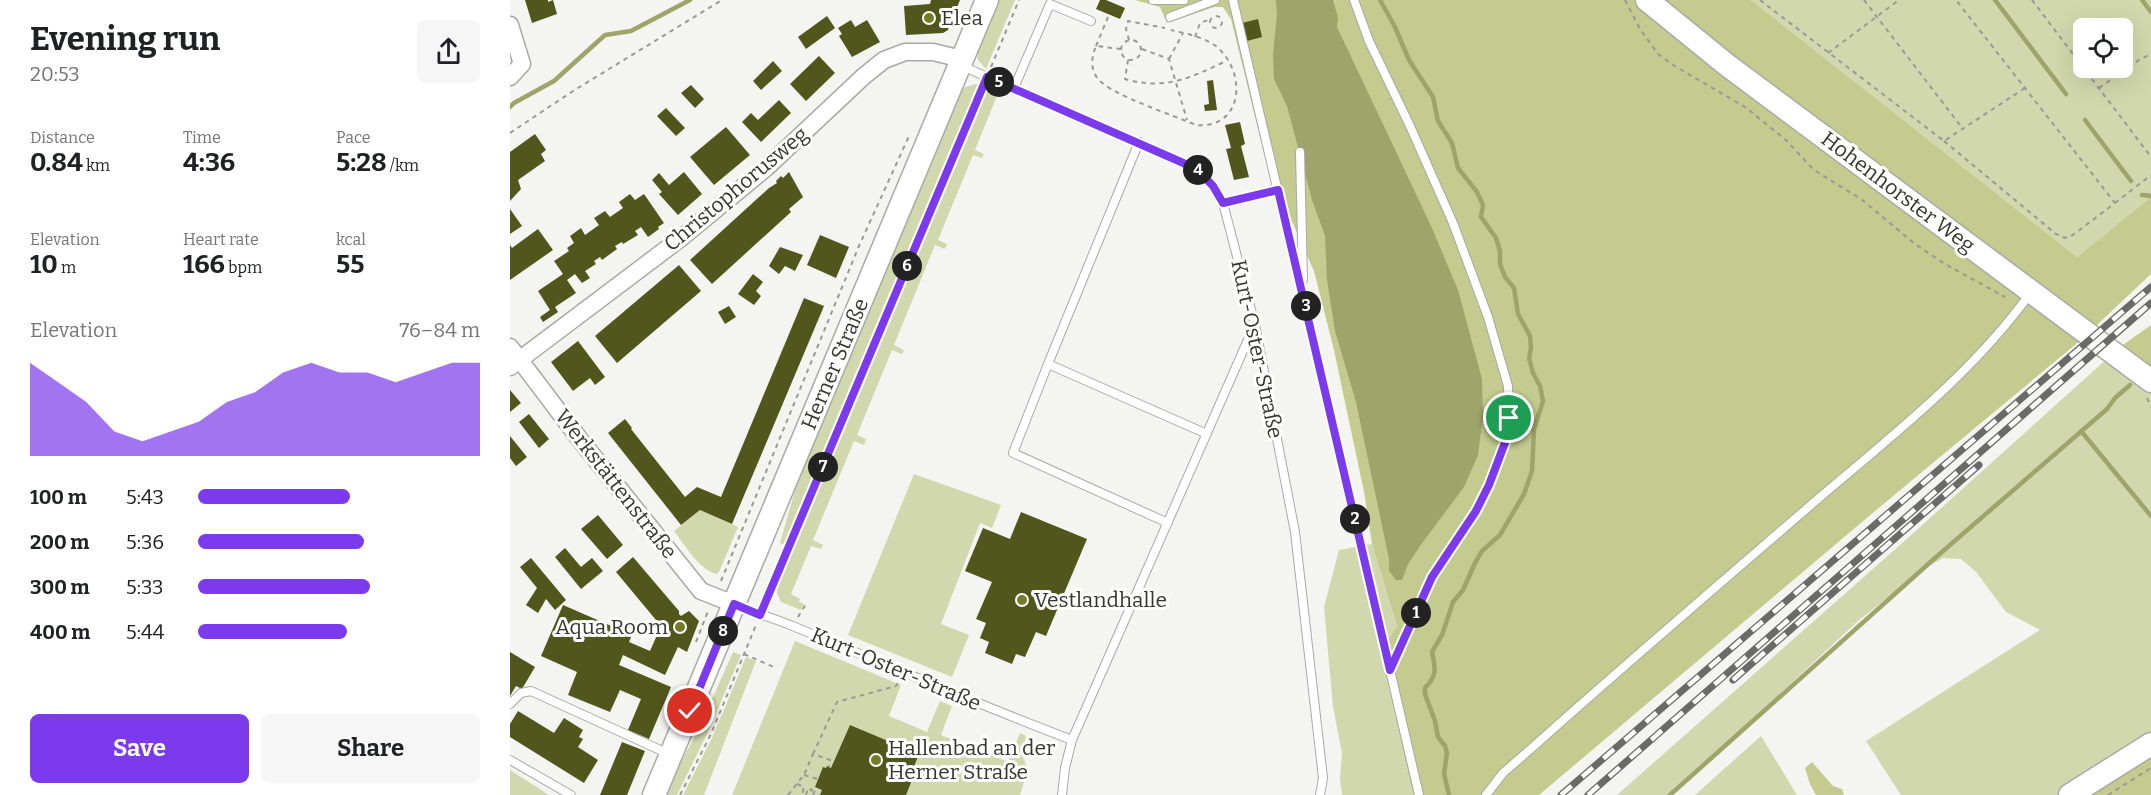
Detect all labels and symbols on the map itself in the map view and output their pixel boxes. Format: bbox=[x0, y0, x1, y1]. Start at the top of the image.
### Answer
place label: Elea bbox=[941, 5, 984, 31]
marker: Elea bbox=[922, 11, 936, 25]
pin: 5 bbox=[984, 67, 1014, 97]
street label: Christophorusweg bbox=[659, 121, 813, 257]
street label: Hohenhorster Weg bbox=[1816, 126, 1980, 258]
pin: 4 bbox=[1183, 155, 1213, 185]
pin: 6 bbox=[892, 251, 922, 281]
street label: Kurt-Oster-Straße bbox=[1225, 257, 1289, 441]
pin: 3 bbox=[1291, 291, 1321, 321]
street label: Herner Straße bbox=[796, 294, 874, 434]
pin bbox=[1483, 392, 1534, 443]
street label: Werkstättenstraße bbox=[549, 404, 683, 564]
pin: 7 bbox=[808, 452, 838, 482]
pin: 2 bbox=[1340, 504, 1370, 534]
place label: Vestlandhalle bbox=[1034, 587, 1167, 613]
marker: Vestlandhalle bbox=[1015, 593, 1029, 607]
pin: 1 bbox=[1401, 598, 1431, 628]
place label: Aqua Room bbox=[555, 614, 668, 640]
pin: 8 bbox=[708, 616, 738, 646]
marker: Aqua Room bbox=[673, 620, 687, 634]
street label: Kurt-Oster-Straße bbox=[807, 621, 985, 717]
pin bbox=[664, 685, 715, 736]
place label: Hallenbad an der Herner Straße bbox=[888, 735, 1055, 785]
marker: Hallenbad an der Herner Straße bbox=[869, 753, 883, 767]

